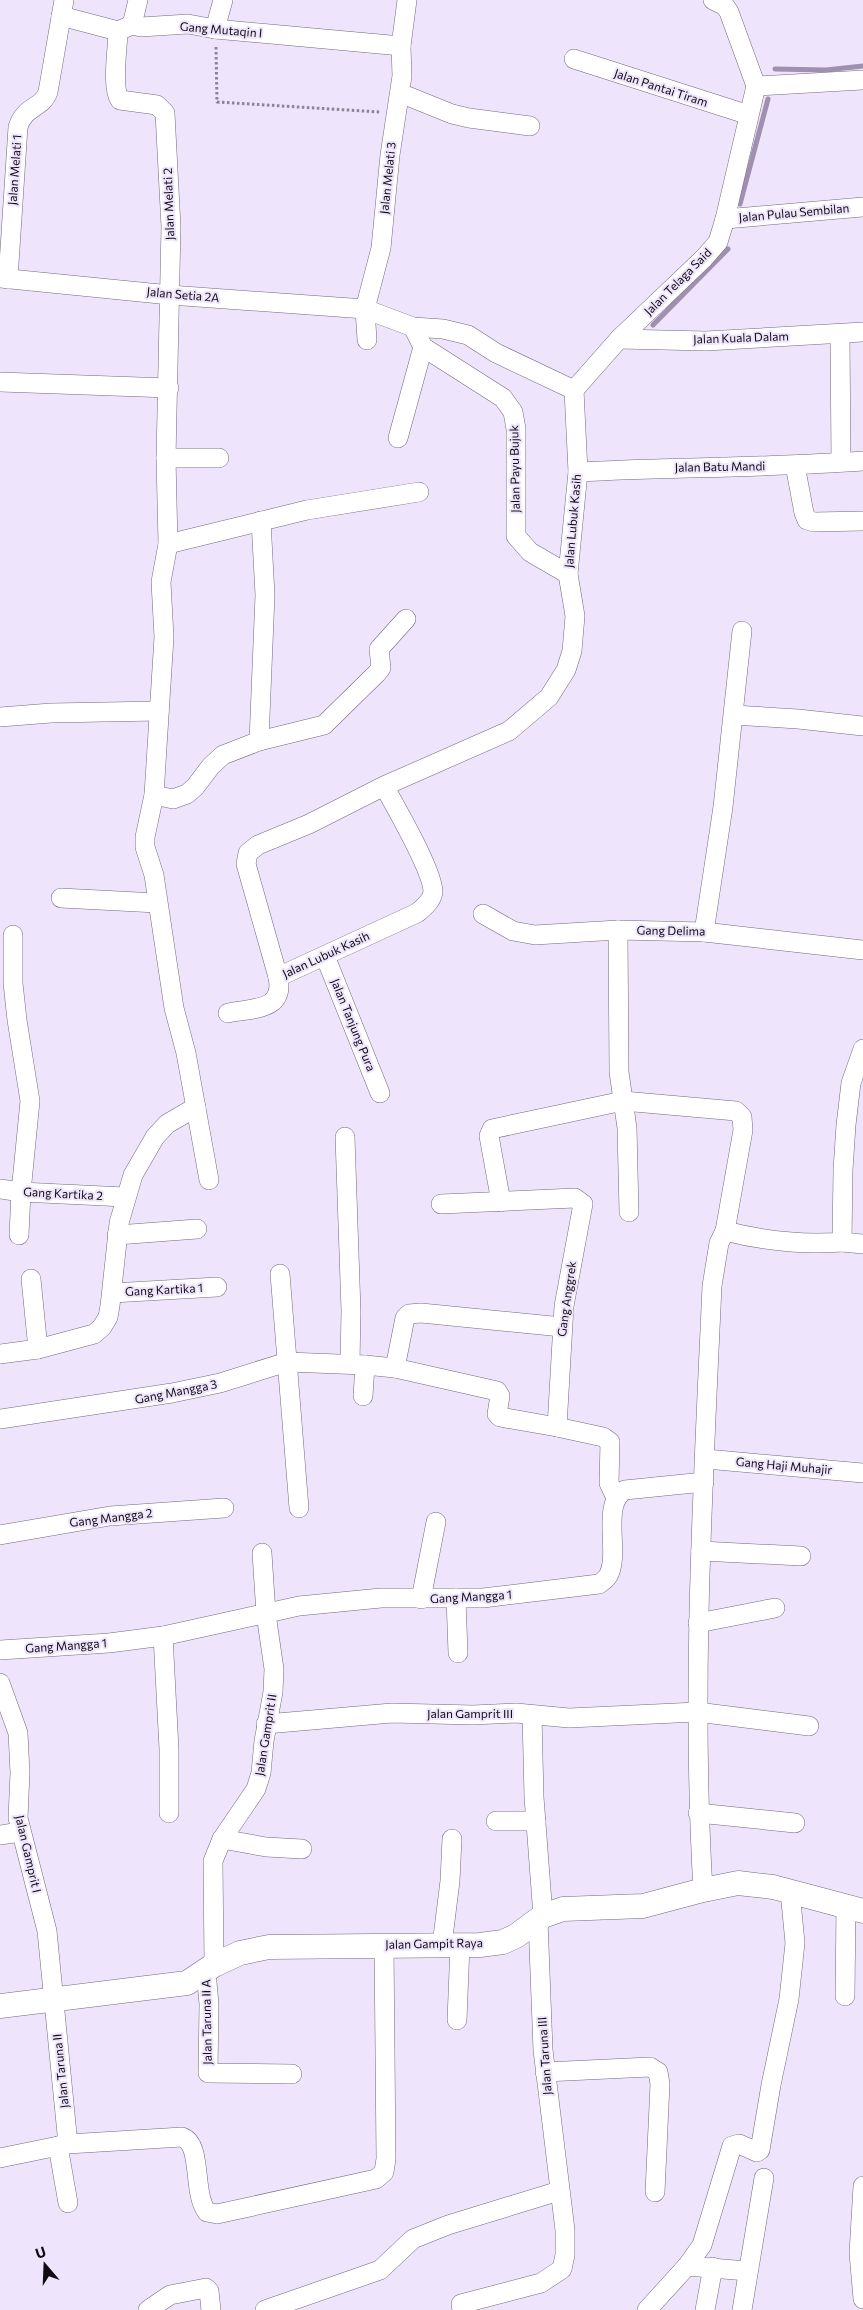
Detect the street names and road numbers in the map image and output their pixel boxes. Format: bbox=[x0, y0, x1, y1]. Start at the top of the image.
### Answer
street label: Gang Mutaqin I bbox=[179, 18, 263, 40]
street label: Jalan Pantai Tiram bbox=[612, 65, 710, 110]
street label: Jalan Melati 1 bbox=[5, 134, 24, 206]
street label: Jalan Melati 3 bbox=[376, 141, 399, 215]
street label: Jalan Melati 2 bbox=[160, 167, 177, 240]
street label: Jalan Pulau Sembilan bbox=[738, 200, 850, 225]
street label: Jalan Telaga Said bbox=[641, 245, 714, 318]
street label: Jalan Setia 2A bbox=[146, 284, 220, 305]
street label: Jalan Kuala Dalam bbox=[693, 328, 789, 347]
street label: Jalan Payu Bujuk bbox=[506, 424, 523, 513]
street label: Jalan Batu Mandi bbox=[674, 458, 765, 475]
street label: Jalan Lubuk Kasih bbox=[561, 473, 584, 569]
street label: Gang Delima bbox=[637, 922, 706, 938]
street label: Jalan Lubuk Kasih bbox=[280, 928, 372, 981]
street label: Jalan Tanjung Pura bbox=[328, 976, 379, 1073]
street label: Gang Kartika 2 bbox=[23, 1184, 104, 1202]
street label: Gang Anggrek bbox=[554, 1260, 578, 1338]
street label: Gang Kartika 1 bbox=[125, 1280, 203, 1298]
street label: Gang Mangga 3 bbox=[133, 1376, 218, 1406]
street label: Gang Haji Muhajir bbox=[735, 1454, 833, 1476]
street label: Gang Mangga 2 bbox=[69, 1505, 153, 1529]
street label: Gang Mangga 1 bbox=[430, 1587, 512, 1605]
street label: Gang Mangga 1 bbox=[25, 1635, 107, 1655]
street label: Jalan Gamprit II bbox=[252, 1693, 279, 1777]
street label: Jalan Gamprit III bbox=[427, 1706, 513, 1721]
street label: Jalan Gamprit I bbox=[12, 1814, 45, 1894]
street label: Jalan Gampit Raya bbox=[385, 1935, 483, 1952]
street label: Jalan Taruna II A bbox=[198, 1979, 215, 2065]
street label: Jalan Taruna III bbox=[534, 2016, 555, 2096]
street label: Jalan Taruna II bbox=[49, 2033, 72, 2109]

